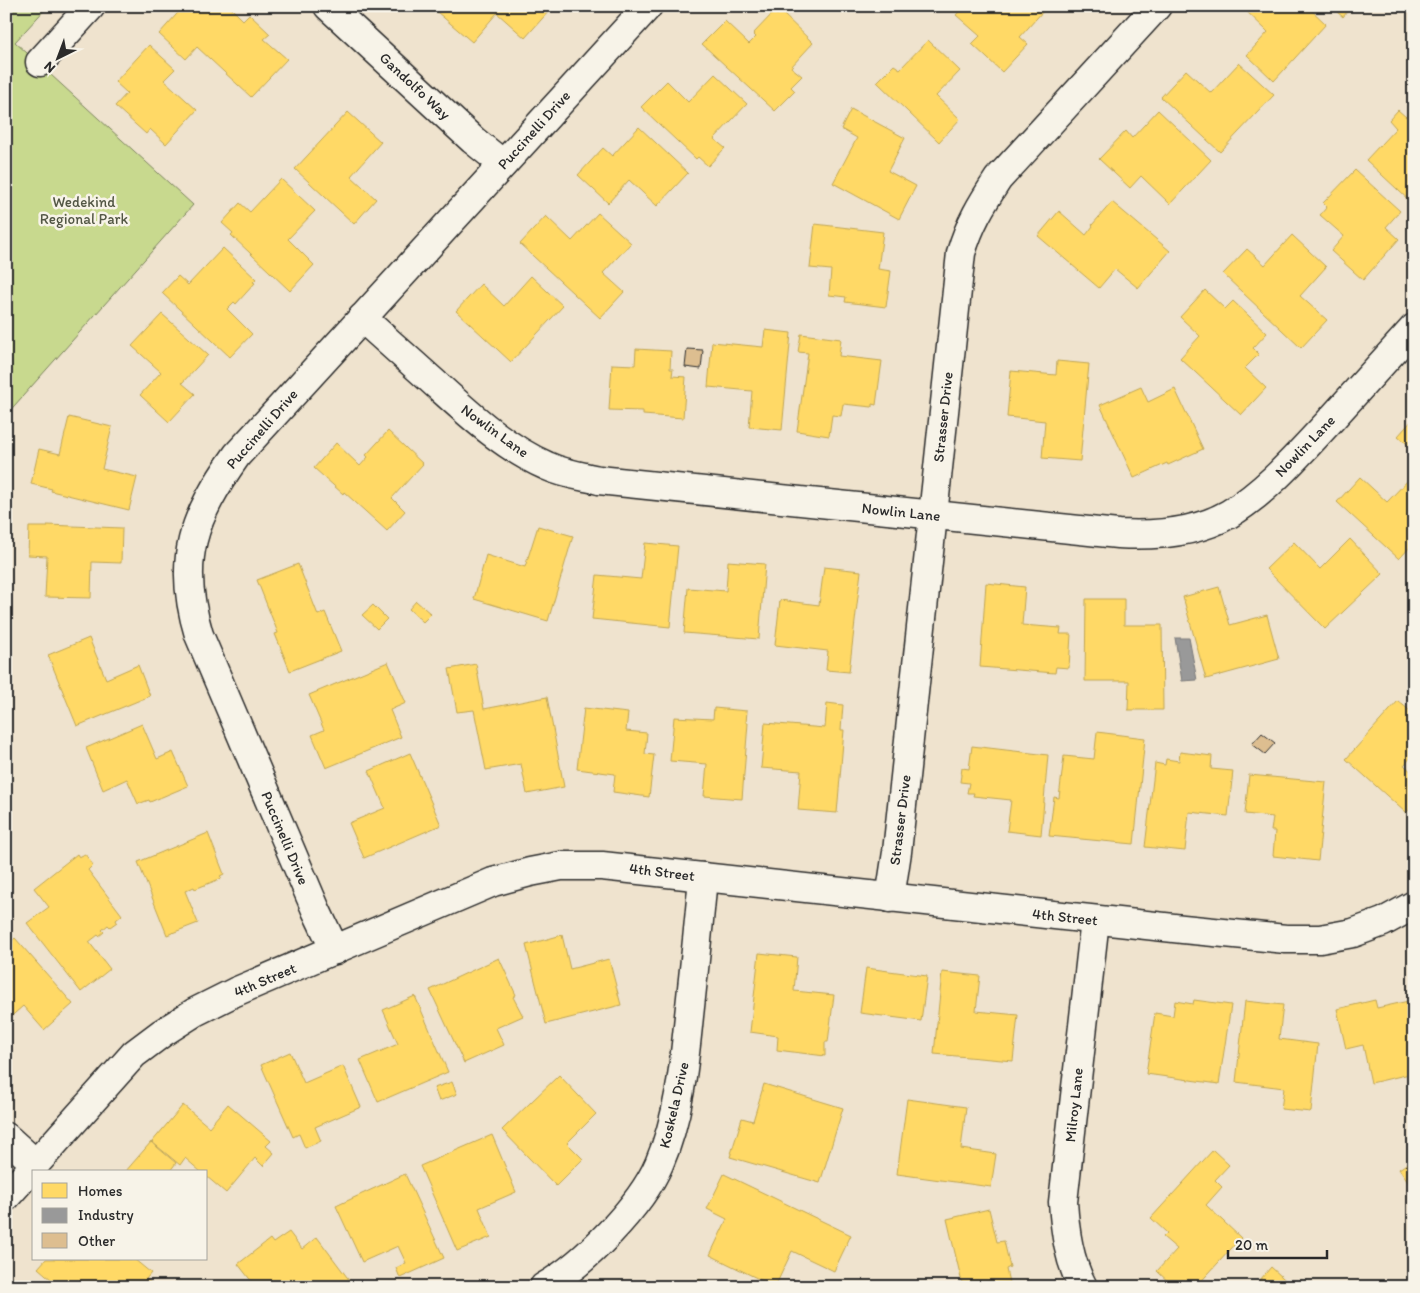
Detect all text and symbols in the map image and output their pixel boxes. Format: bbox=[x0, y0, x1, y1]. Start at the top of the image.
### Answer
north arrow bbox=[32, 32, 82, 82]
street label: Gandolfo Way bbox=[376, 49, 454, 123]
text: N bbox=[40, 58, 59, 77]
street label: Puccinelli Drive bbox=[494, 87, 574, 173]
park label: Wedekind Regional Park bbox=[40, 193, 128, 228]
street label: Strasser Drive bbox=[929, 371, 957, 463]
street label: Puccinelli Drive bbox=[222, 385, 302, 473]
street label: Nowlin Lane bbox=[458, 401, 532, 461]
street label: Nowlin Lane bbox=[1271, 411, 1339, 481]
street label: Nowlin Lane bbox=[861, 499, 941, 525]
street label: Strasser Drive bbox=[886, 774, 914, 866]
street label: Puccinelli Drive bbox=[257, 789, 313, 887]
street label: 4th Street bbox=[628, 859, 696, 885]
street label: 4th Street bbox=[1031, 905, 1099, 929]
street label: 4th Street bbox=[231, 959, 299, 1001]
street label: Koskela Drive bbox=[655, 1060, 693, 1150]
street label: Milroy Lane bbox=[1061, 1067, 1087, 1143]
legend bbox=[32, 1170, 208, 1260]
text: Homes bbox=[78, 1182, 123, 1200]
text: Industry bbox=[78, 1206, 134, 1224]
scale bar bbox=[1228, 1228, 1326, 1260]
text: Other bbox=[78, 1232, 115, 1250]
text: 20 m bbox=[1235, 1236, 1269, 1254]

